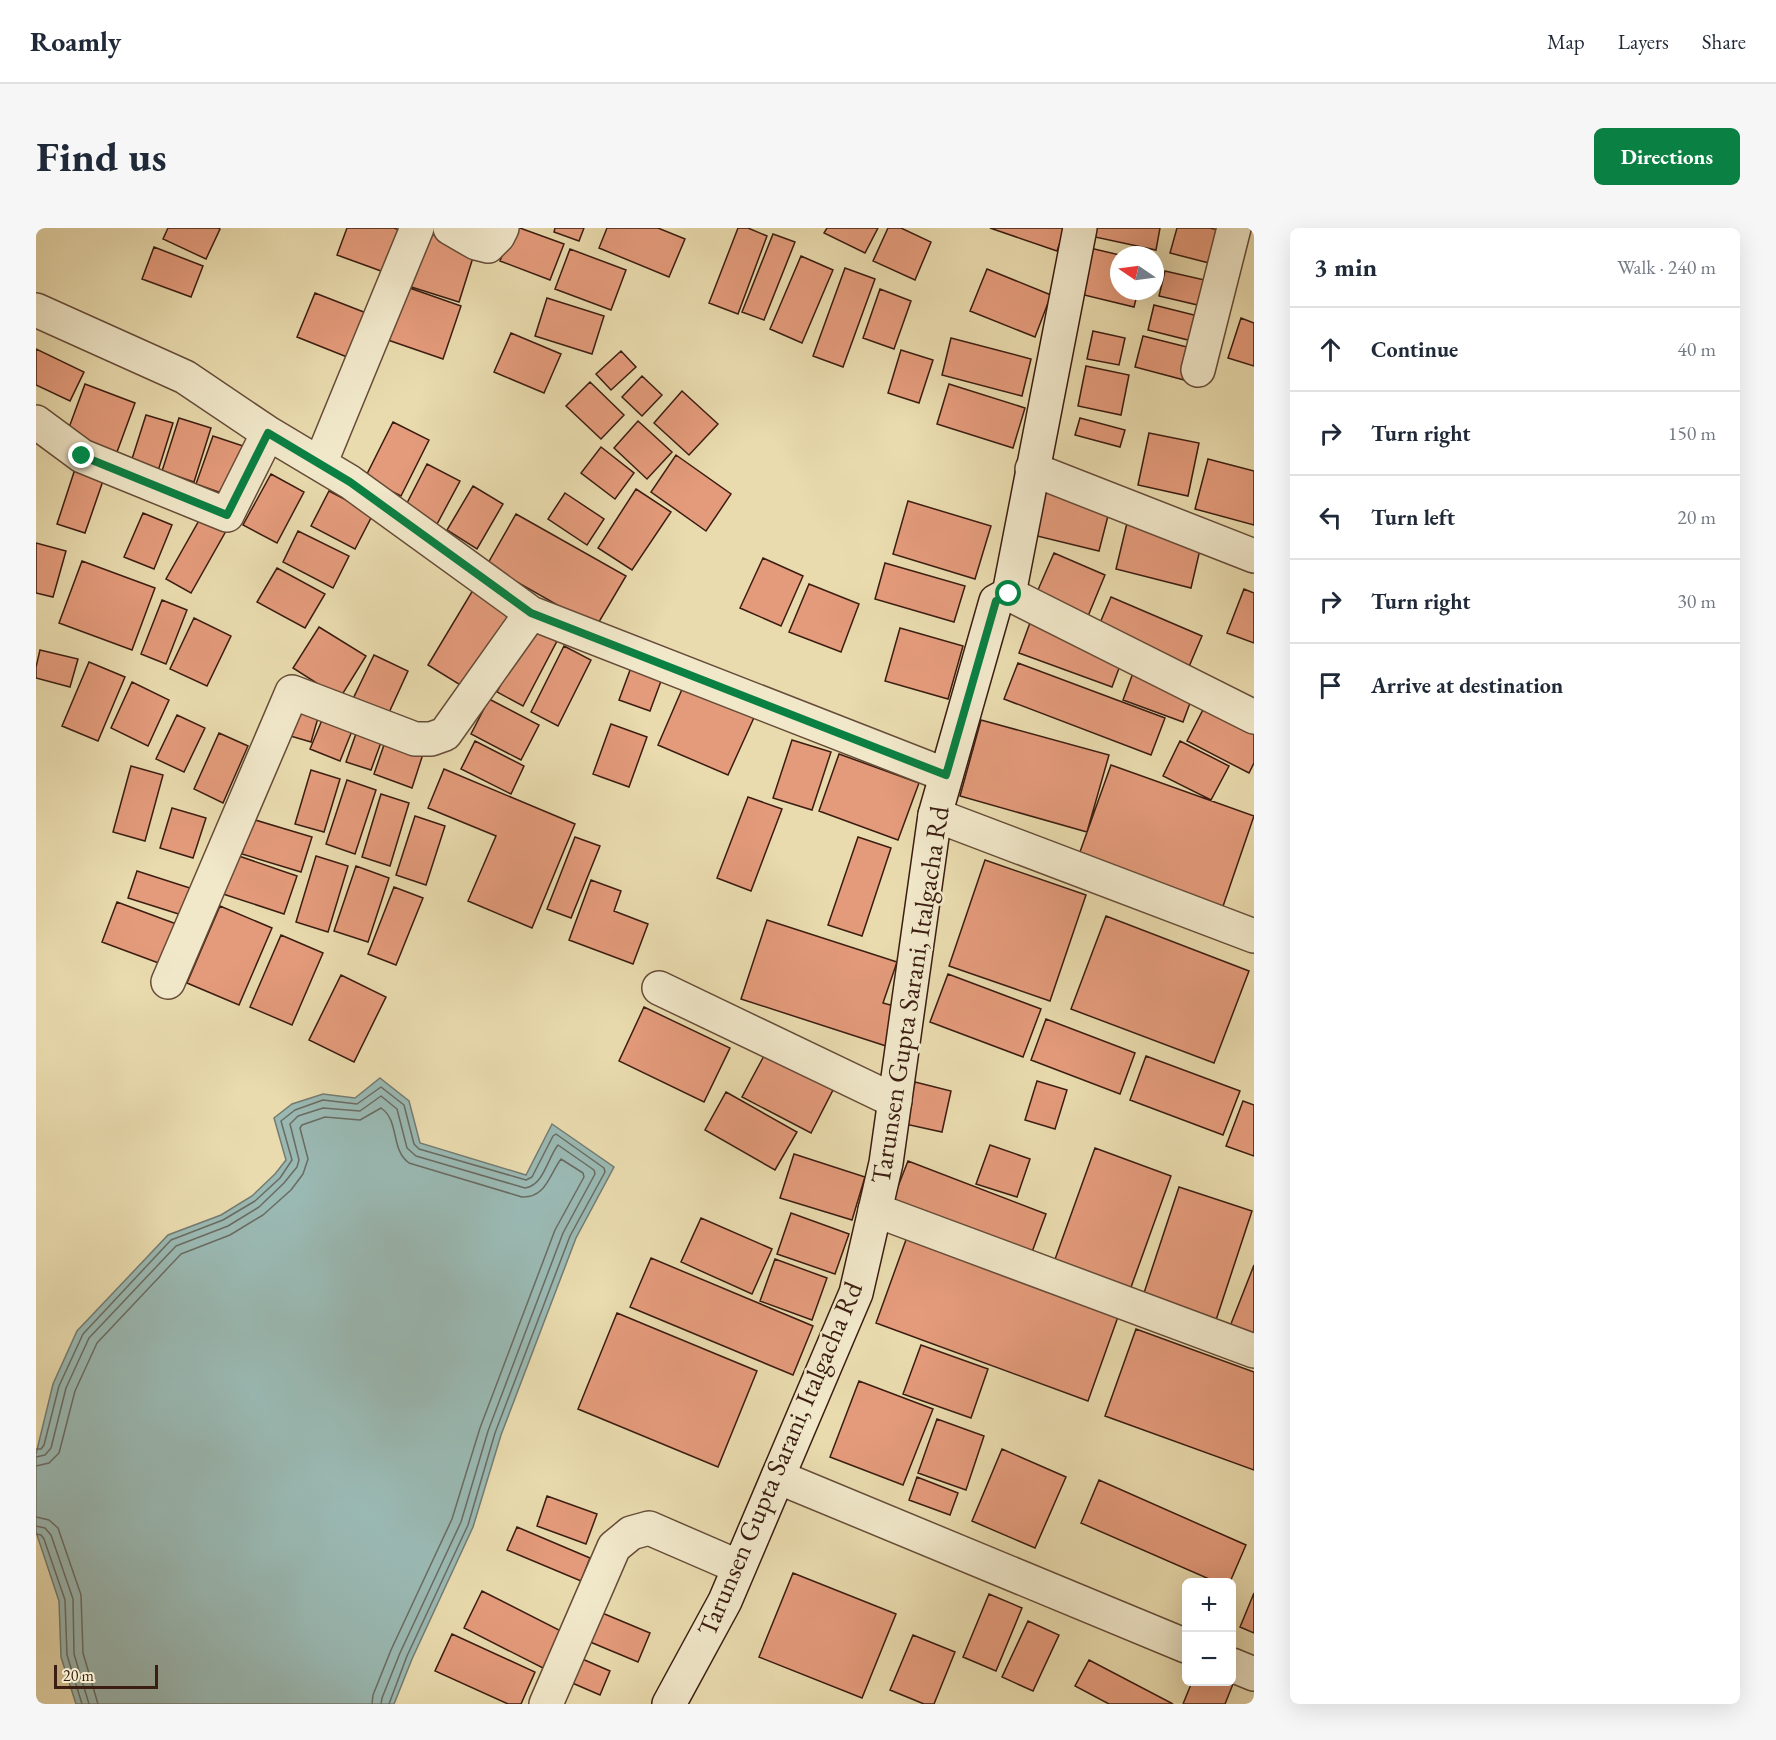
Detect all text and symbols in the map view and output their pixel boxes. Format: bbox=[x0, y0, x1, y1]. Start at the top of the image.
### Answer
text: Roamly bbox=[30, 23, 121, 59]
text: Map bbox=[1547, 28, 1585, 55]
text: Layers bbox=[1618, 28, 1669, 55]
text: Share bbox=[1702, 28, 1746, 55]
button: Directions bbox=[1594, 128, 1740, 185]
text: Find us bbox=[36, 129, 167, 184]
north arrow bbox=[1110, 246, 1164, 300]
text: 3 min bbox=[1314, 250, 1377, 284]
text: Walk · 240 m bbox=[1617, 254, 1716, 280]
icon: ahead bbox=[1314, 333, 1347, 366]
text: Continue bbox=[1371, 335, 1458, 364]
text: 40 m bbox=[1677, 336, 1716, 362]
icon: right bbox=[1314, 417, 1347, 450]
text: Turn right bbox=[1371, 419, 1470, 448]
text: 150 m bbox=[1668, 420, 1716, 446]
route end bbox=[68, 442, 94, 468]
icon: left bbox=[1314, 501, 1347, 534]
text: Turn left bbox=[1371, 503, 1455, 532]
text: 20 m bbox=[1677, 504, 1716, 530]
route start bbox=[995, 580, 1021, 606]
icon: right bbox=[1314, 585, 1347, 618]
text: Turn right bbox=[1371, 587, 1470, 616]
text: 30 m bbox=[1677, 588, 1716, 614]
icon: arrive bbox=[1314, 669, 1347, 702]
text: Arrive at destination bbox=[1371, 671, 1563, 700]
street label: Tarunsen Gupta Sarani, Italgacha Rd bbox=[862, 803, 957, 1186]
street label: Tarunsen Gupta Sarani, Italgacha Rd bbox=[689, 1276, 870, 1641]
map controls bbox=[1182, 1578, 1236, 1686]
button: + bbox=[1182, 1578, 1236, 1632]
button: − bbox=[1182, 1632, 1236, 1686]
scale bar bbox=[54, 1662, 158, 1690]
text: 20 m bbox=[63, 1665, 94, 1686]

